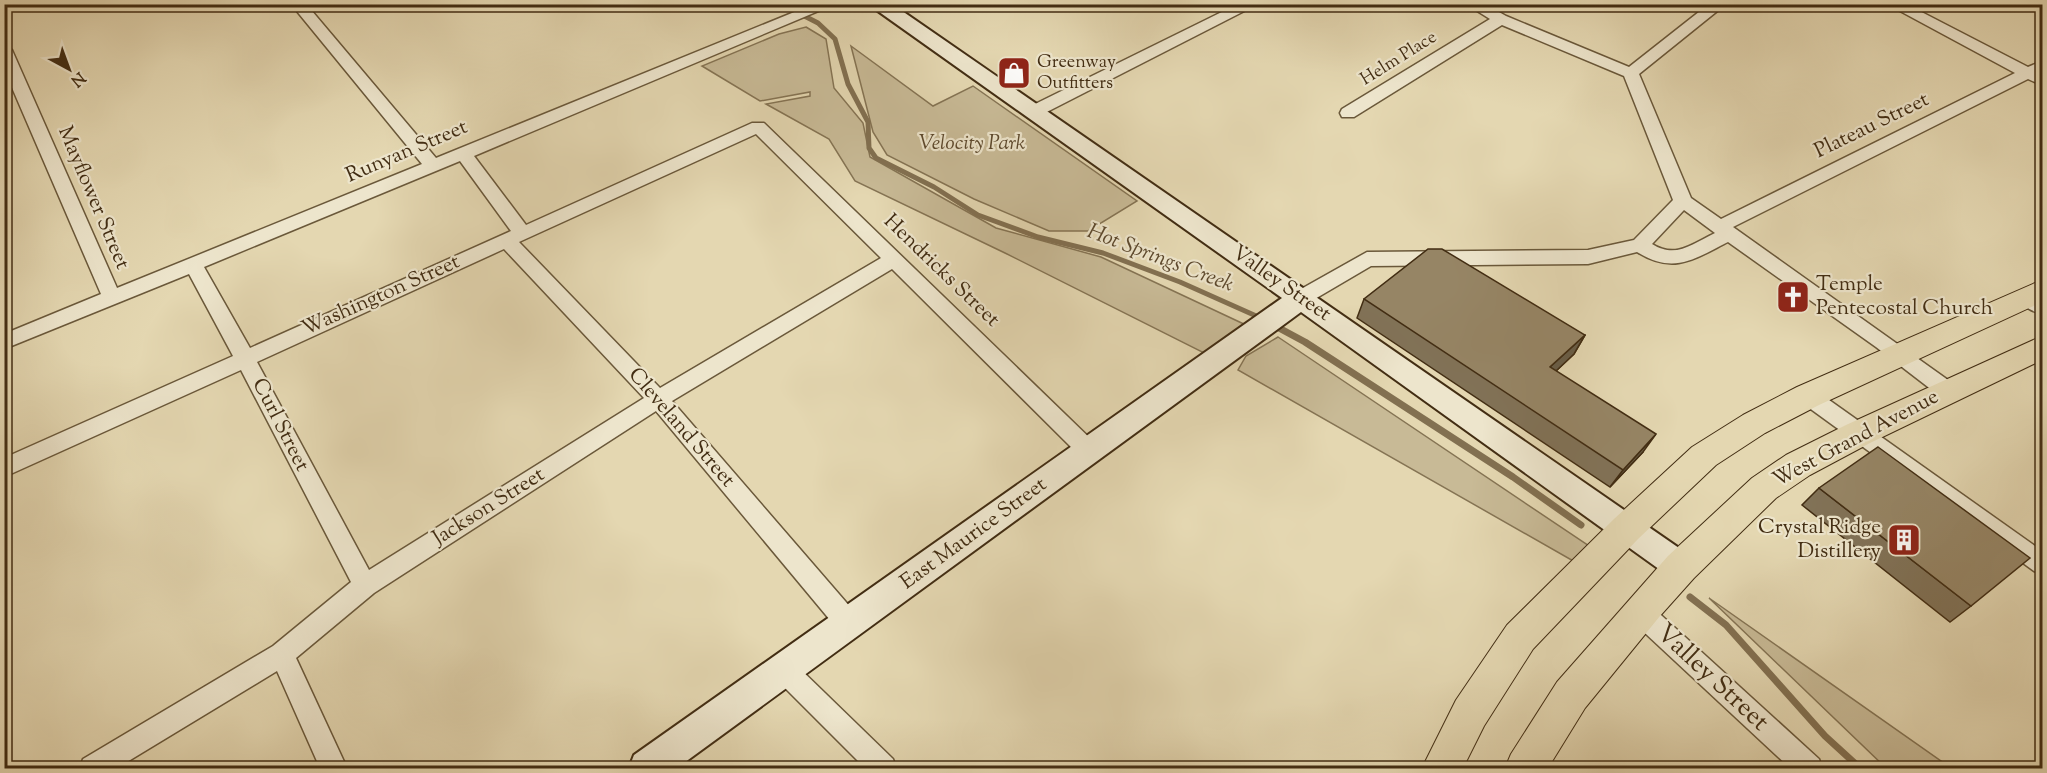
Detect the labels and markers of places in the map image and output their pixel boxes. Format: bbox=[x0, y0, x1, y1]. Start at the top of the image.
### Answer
place label: Greenway Outfitters bbox=[1037, 50, 1116, 97]
shop icon: Greenway Outfitters bbox=[996, 55, 1032, 91]
place label: Temple Pentecostal Church bbox=[1816, 270, 1993, 324]
church icon: Temple Pentecostal Church bbox=[1775, 279, 1811, 315]
place label: Crystal Ridge Distillery bbox=[1758, 513, 1882, 567]
building icon: Crystal Ridge Distillery bbox=[1886, 522, 1922, 558]

